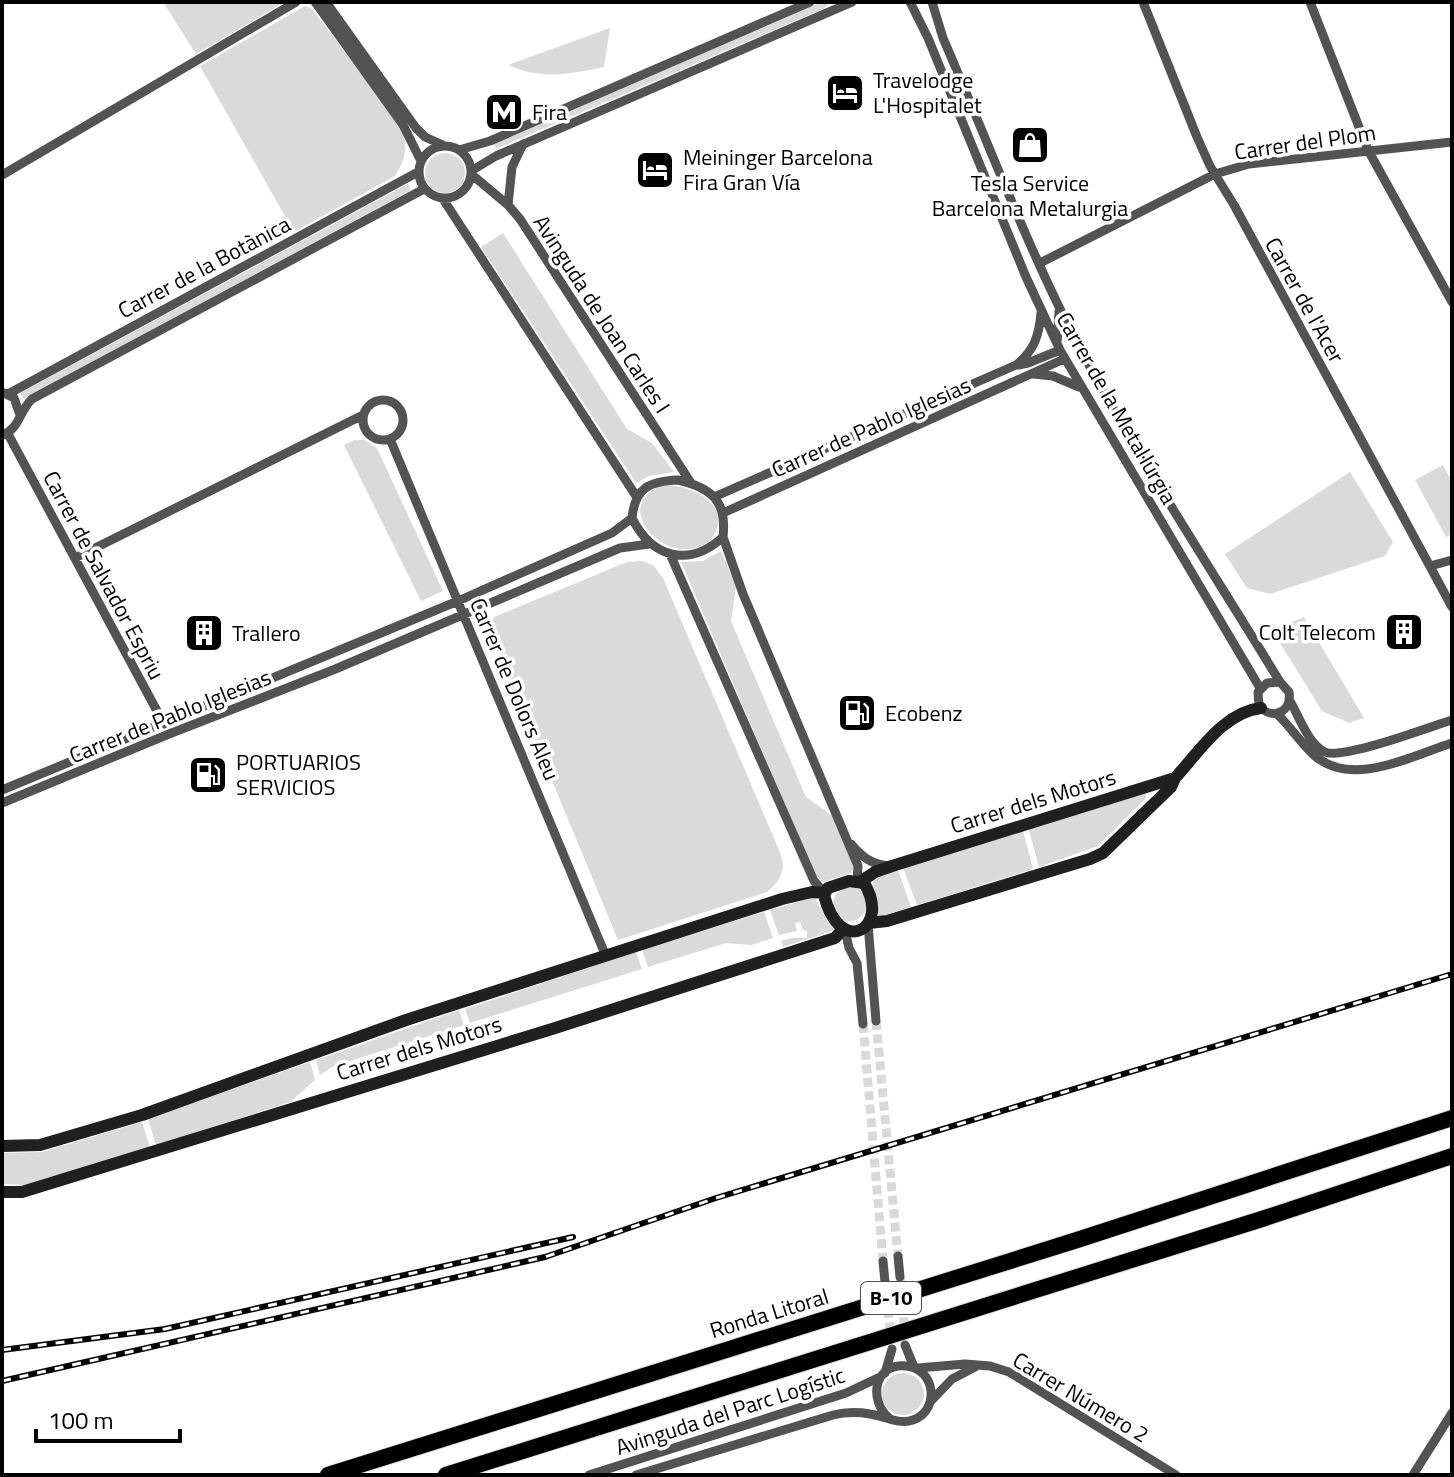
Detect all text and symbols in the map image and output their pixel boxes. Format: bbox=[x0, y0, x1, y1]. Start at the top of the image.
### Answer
place label: Travelodge L'Hospitalet bbox=[873, 63, 982, 122]
hotel icon: Travelodge L'Hospitalet bbox=[824, 72, 866, 114]
metro station icon: Fira bbox=[483, 91, 525, 133]
place label: Fira bbox=[532, 95, 567, 129]
street label: Carrer del Plom bbox=[1232, 115, 1378, 169]
shop icon: Tesla Service Barcelona Metalurgia bbox=[1009, 124, 1051, 166]
place label: Meininger Barcelona Fira Gran Vía bbox=[683, 140, 873, 199]
hotel icon: Meininger Barcelona Fira Gran Vía bbox=[634, 149, 676, 191]
place label: Tesla Service Barcelona Metalurgia bbox=[932, 166, 1128, 225]
street label: Carrer de la Botànica bbox=[112, 207, 296, 327]
street label: Avinguda de Joan Carles I bbox=[525, 208, 679, 420]
street label: Carrer de l'Acer bbox=[1256, 231, 1354, 369]
street label: Carrer de la Metal·lúrgia bbox=[1048, 305, 1186, 511]
street label: Carrer de Pablo Iglesias bbox=[766, 368, 976, 486]
street label: Carrer de Salvador Espriu bbox=[34, 464, 174, 686]
street label: Carrer de Dolors Aleu bbox=[461, 592, 569, 786]
building icon: Colt Telecom bbox=[1383, 611, 1425, 653]
building icon: Trallero bbox=[183, 612, 225, 654]
place label: Colt Telecom bbox=[1259, 615, 1376, 649]
place label: Trallero bbox=[232, 616, 301, 650]
street label: Carrer de Pablo Iglesias bbox=[64, 660, 276, 772]
fuel station icon: Ecobenz bbox=[836, 692, 878, 734]
place label: Ecobenz bbox=[885, 696, 963, 730]
place label: PORTUARIOS SERVICIOS bbox=[236, 745, 361, 804]
fuel station icon: PORTUARIOS SERVICIOS bbox=[187, 754, 229, 796]
street label: Carrer dels Motors bbox=[946, 760, 1120, 842]
street label: Carrer dels Motors bbox=[332, 1007, 506, 1089]
street label: Ronda Litoral bbox=[705, 1279, 833, 1347]
road number: B-10 bbox=[861, 1282, 921, 1314]
street label: Carrer Número 2 bbox=[1006, 1343, 1156, 1451]
street label: Avinguda del Parc Logístic bbox=[611, 1358, 849, 1464]
scale bar bbox=[36, 1393, 180, 1443]
text: 100 m bbox=[48, 1402, 114, 1438]

